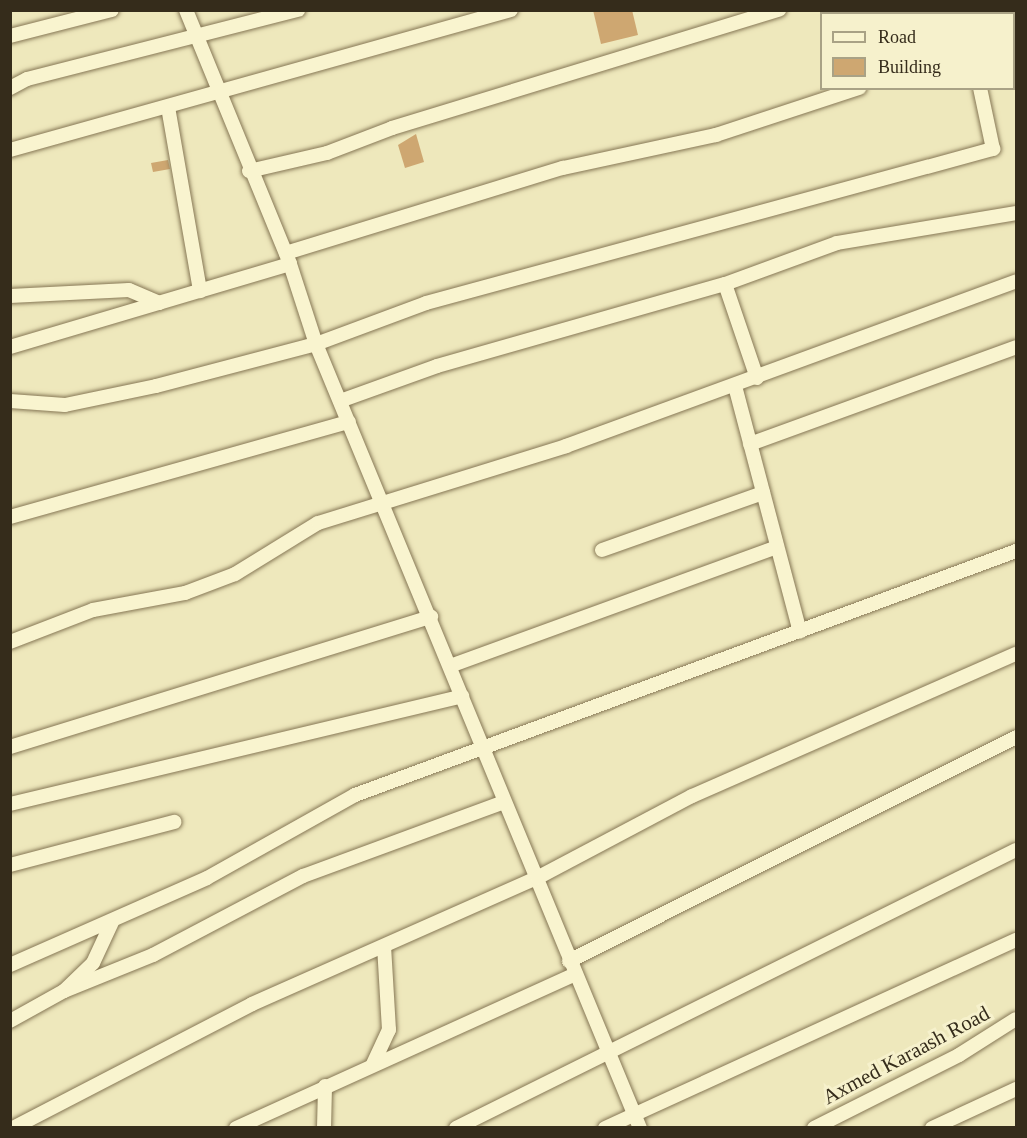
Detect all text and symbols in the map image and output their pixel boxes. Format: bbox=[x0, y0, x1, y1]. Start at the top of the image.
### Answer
legend bbox=[820, 12, 1015, 90]
text: Road bbox=[878, 27, 916, 47]
text: Building bbox=[878, 57, 941, 77]
street label: Axmed Karaash Road bbox=[818, 1000, 994, 1110]

